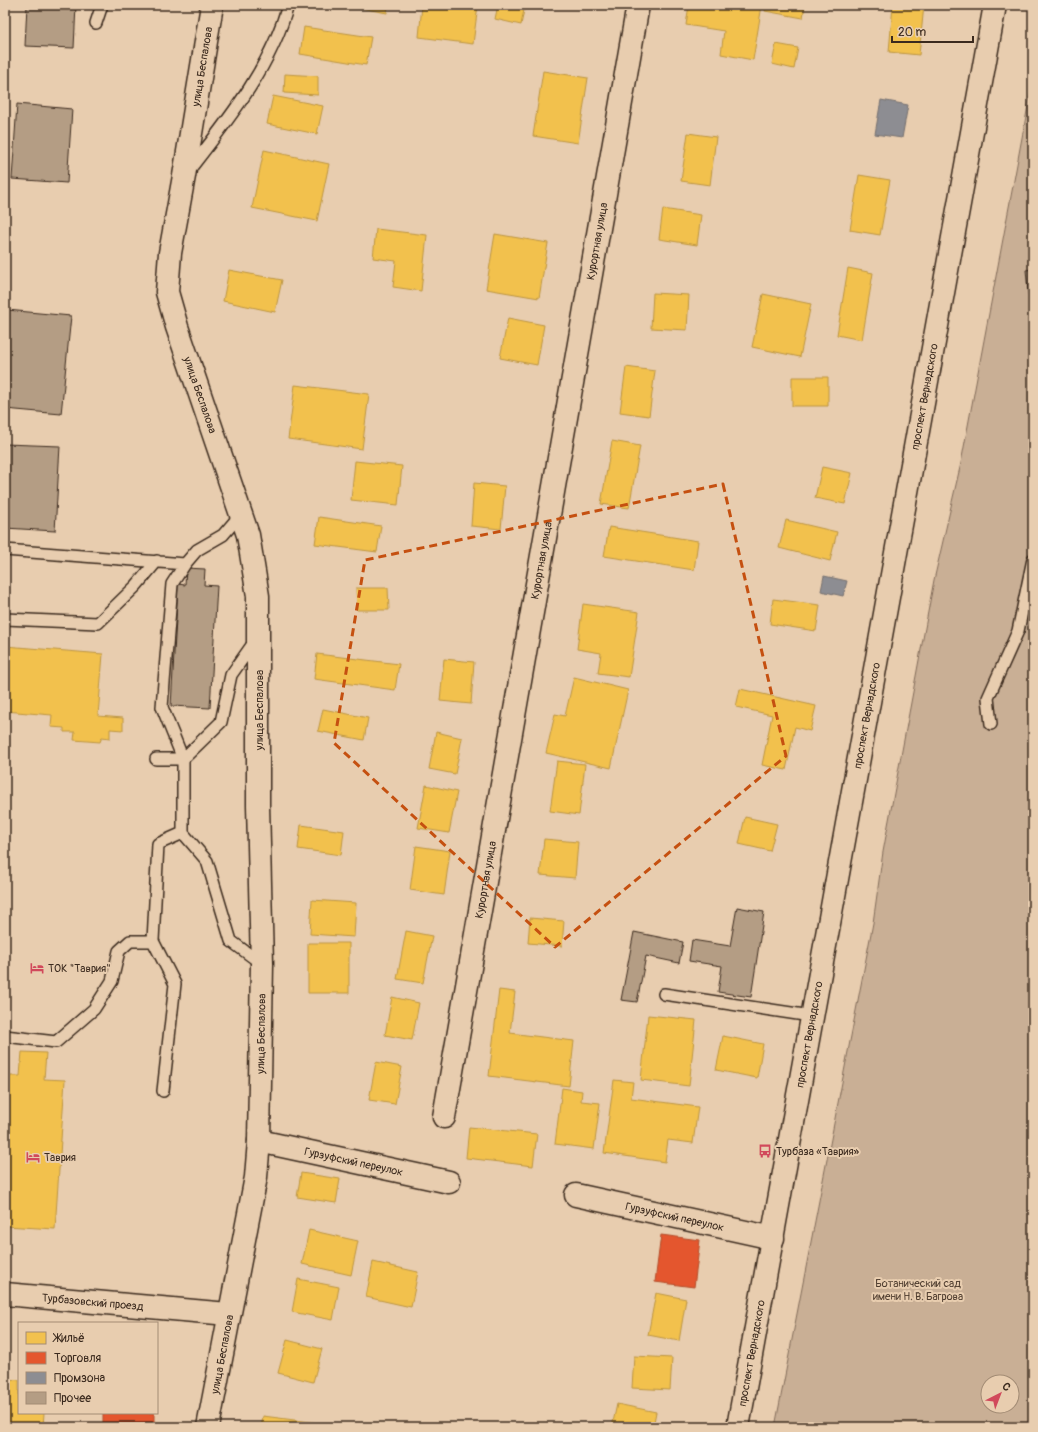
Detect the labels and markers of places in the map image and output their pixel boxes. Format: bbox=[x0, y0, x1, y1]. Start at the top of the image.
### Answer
hotel icon: ТОК "Таврия" bbox=[29, 960, 45, 976]
place label: ТОК "Таврия" bbox=[48, 962, 111, 975]
bus stop icon: Турбаза «Таврия» bbox=[757, 1143, 773, 1159]
place label: Турбаза «Таврия» bbox=[776, 1145, 860, 1158]
hotel icon: Таврия bbox=[25, 1149, 41, 1165]
place label: Таврия bbox=[44, 1151, 76, 1164]

